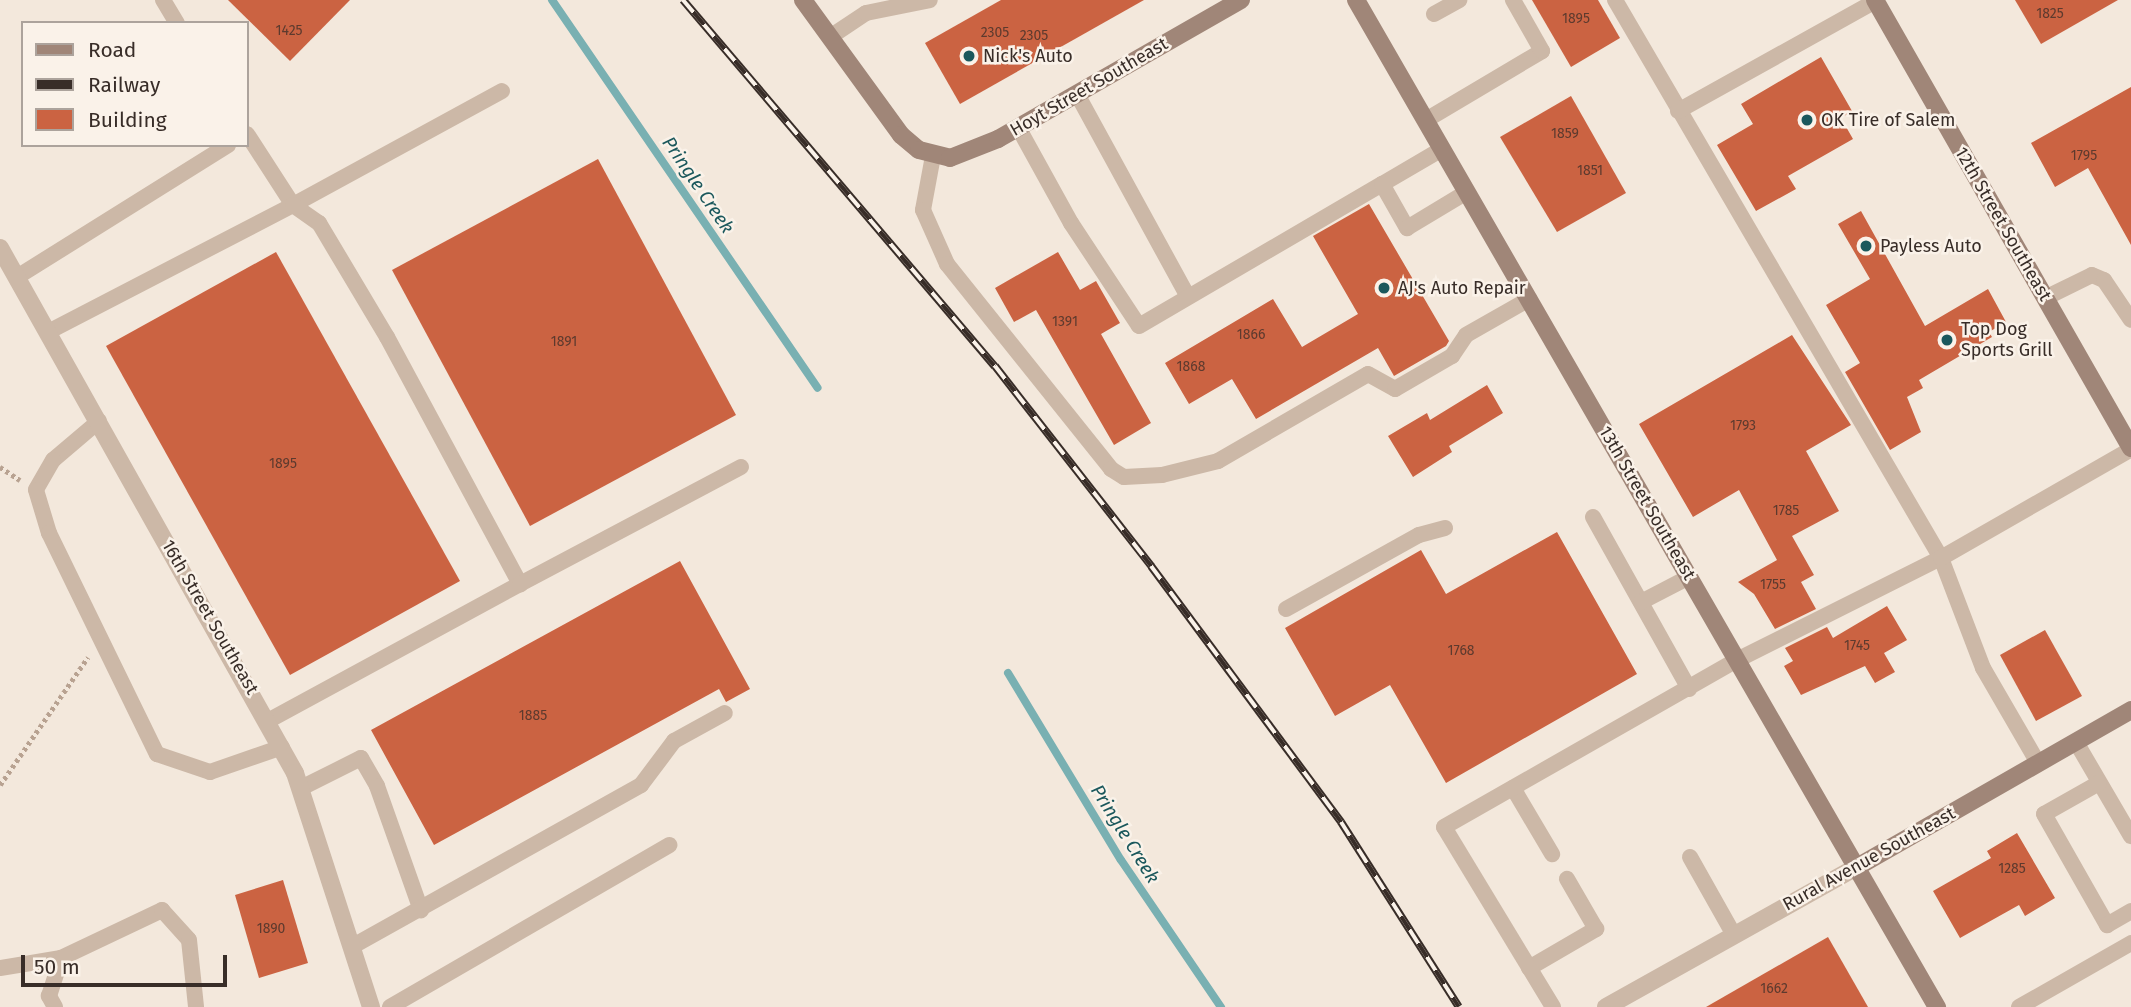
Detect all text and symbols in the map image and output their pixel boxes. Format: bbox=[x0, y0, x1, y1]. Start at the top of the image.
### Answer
house number: 1825 bbox=[2036, 6, 2064, 22]
house number: 1895 bbox=[1562, 11, 1590, 27]
legend bbox=[21, 21, 248, 147]
house number: 1425 bbox=[275, 23, 303, 39]
house number: 2305 bbox=[981, 25, 1009, 41]
house number: 2305 bbox=[1020, 28, 1048, 44]
street label: Hoyt Street Southeast bbox=[1006, 33, 1172, 141]
text: Road bbox=[88, 37, 136, 63]
place label: Nick's Auto bbox=[983, 45, 1073, 67]
marker: Nick's Auto bbox=[961, 48, 977, 64]
text: Railway bbox=[88, 72, 160, 98]
text: Building bbox=[88, 107, 167, 133]
place label: OK Tire of Salem bbox=[1821, 109, 1955, 131]
marker: OK Tire of Salem bbox=[1799, 112, 1815, 128]
house number: 1859 bbox=[1551, 126, 1579, 142]
water label: Pringle Creek bbox=[657, 132, 739, 238]
street label: 12th Street Southeast bbox=[1950, 143, 2056, 305]
house number: 1795 bbox=[2071, 148, 2097, 164]
house number: 1851 bbox=[1577, 163, 1603, 179]
place label: Payless Auto bbox=[1880, 235, 1982, 257]
marker: Payless Auto bbox=[1858, 238, 1874, 254]
place label: AJ's Auto Repair bbox=[1398, 277, 1526, 299]
marker: AJ's Auto Repair bbox=[1376, 280, 1392, 296]
house number: 1391 bbox=[1052, 314, 1078, 330]
place label: Top Dog Sports Grill bbox=[1961, 319, 2053, 362]
house number: 1866 bbox=[1237, 327, 1265, 343]
marker: Top Dog Sports Grill bbox=[1939, 332, 1955, 348]
house number: 1891 bbox=[551, 334, 577, 350]
house number: 1868 bbox=[1177, 359, 1205, 375]
house number: 1793 bbox=[1730, 418, 1756, 434]
street label: 13th Street Southeast bbox=[1594, 422, 1700, 584]
house number: 1895 bbox=[269, 456, 297, 472]
house number: 1785 bbox=[1773, 503, 1799, 519]
street label: 16th Street Southeast bbox=[157, 536, 263, 698]
house number: 1755 bbox=[1760, 577, 1786, 593]
house number: 1745 bbox=[1844, 638, 1870, 654]
house number: 1768 bbox=[1447, 643, 1475, 659]
house number: 1885 bbox=[519, 708, 547, 724]
water label: Pringle Creek bbox=[1086, 780, 1164, 888]
street label: Rural Avenue Southeast bbox=[1779, 803, 1959, 915]
house number: 1285 bbox=[1998, 861, 2026, 877]
house number: 1890 bbox=[257, 921, 285, 937]
scale bar bbox=[24, 940, 231, 984]
text: 50 m bbox=[34, 954, 80, 980]
house number: 1662 bbox=[1760, 981, 1788, 997]

